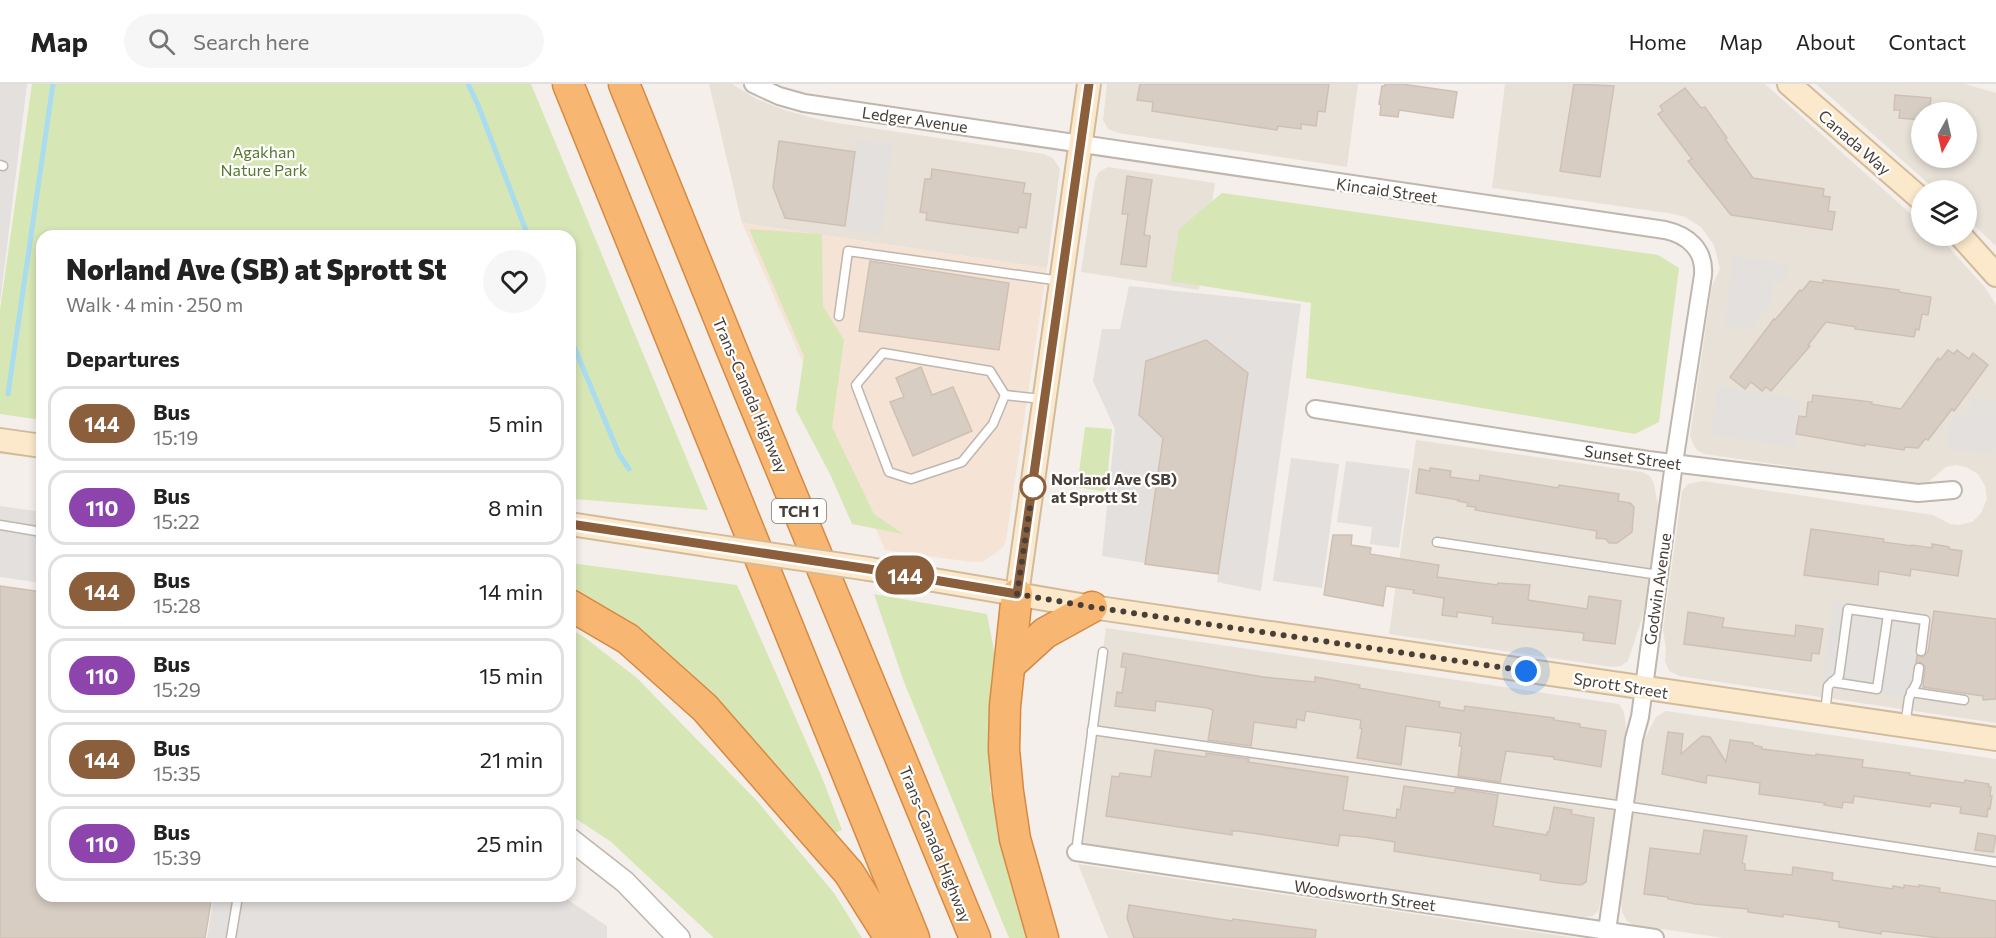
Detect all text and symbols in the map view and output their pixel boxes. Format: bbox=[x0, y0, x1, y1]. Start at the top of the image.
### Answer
search box bbox=[124, 14, 544, 68]
text: Map bbox=[30, 24, 88, 58]
icon: search bbox=[145, 25, 178, 58]
text: Search here bbox=[193, 28, 309, 55]
text: Home bbox=[1629, 29, 1686, 54]
text: Map bbox=[1719, 29, 1763, 54]
text: About bbox=[1796, 29, 1855, 54]
text: Contact bbox=[1888, 29, 1966, 54]
street label: Ledger Avenue bbox=[861, 102, 969, 136]
north arrow bbox=[1911, 102, 1977, 168]
map controls bbox=[1911, 102, 1977, 246]
street label: Canada Way bbox=[1815, 105, 1895, 179]
park label: Agakhan Nature Park bbox=[220, 142, 308, 179]
street label: Kincaid Street bbox=[1335, 173, 1439, 207]
button: layers bbox=[1911, 180, 1977, 246]
button: heart bbox=[483, 250, 546, 313]
text: Norland Ave (SB) at Sprott St bbox=[66, 252, 446, 286]
text: Walk · 4 min · 250 m bbox=[66, 292, 243, 316]
street label: Trans-Canada Highway bbox=[710, 314, 792, 476]
text: Departures bbox=[66, 345, 180, 372]
text: Bus bbox=[153, 398, 190, 425]
text: 5 min bbox=[489, 410, 543, 437]
text: 144 bbox=[84, 411, 120, 436]
text: 15:19 bbox=[153, 425, 198, 449]
street label: Sunset Street bbox=[1583, 441, 1683, 473]
place label: Norland Ave (SB) at Sprott St bbox=[1051, 469, 1177, 506]
marker: Norland Ave (SB) at Sprott St bbox=[1020, 474, 1046, 500]
text: Bus bbox=[153, 482, 190, 509]
text: 8 min bbox=[488, 494, 543, 521]
text: 110 bbox=[86, 495, 118, 520]
road number: TCH 1 bbox=[772, 499, 826, 523]
text: 15:22 bbox=[153, 509, 200, 533]
street label: Godwin Avenue bbox=[1640, 532, 1674, 646]
line badge: 144 bbox=[870, 556, 940, 594]
text: 144 bbox=[887, 563, 923, 588]
text: Bus bbox=[153, 566, 190, 593]
text: 14 min bbox=[479, 578, 543, 605]
text: 144 bbox=[84, 579, 120, 604]
text: 15:28 bbox=[153, 593, 201, 617]
text: Bus bbox=[153, 650, 190, 677]
your location bbox=[1511, 656, 1541, 686]
text: 15 min bbox=[479, 662, 543, 689]
text: 110 bbox=[86, 663, 118, 688]
street label: Sprott Street bbox=[1572, 668, 1670, 702]
text: 15:29 bbox=[153, 677, 201, 701]
text: Bus bbox=[153, 734, 190, 761]
text: 21 min bbox=[480, 746, 543, 773]
text: 144 bbox=[84, 747, 120, 772]
text: 15:35 bbox=[153, 761, 201, 785]
street label: Trans-Canada Highway bbox=[896, 763, 976, 925]
text: Bus bbox=[153, 818, 190, 845]
text: 25 min bbox=[476, 830, 543, 857]
text: 110 bbox=[86, 831, 118, 856]
text: 15:39 bbox=[153, 845, 201, 869]
street label: Woodsworth Street bbox=[1293, 876, 1438, 914]

